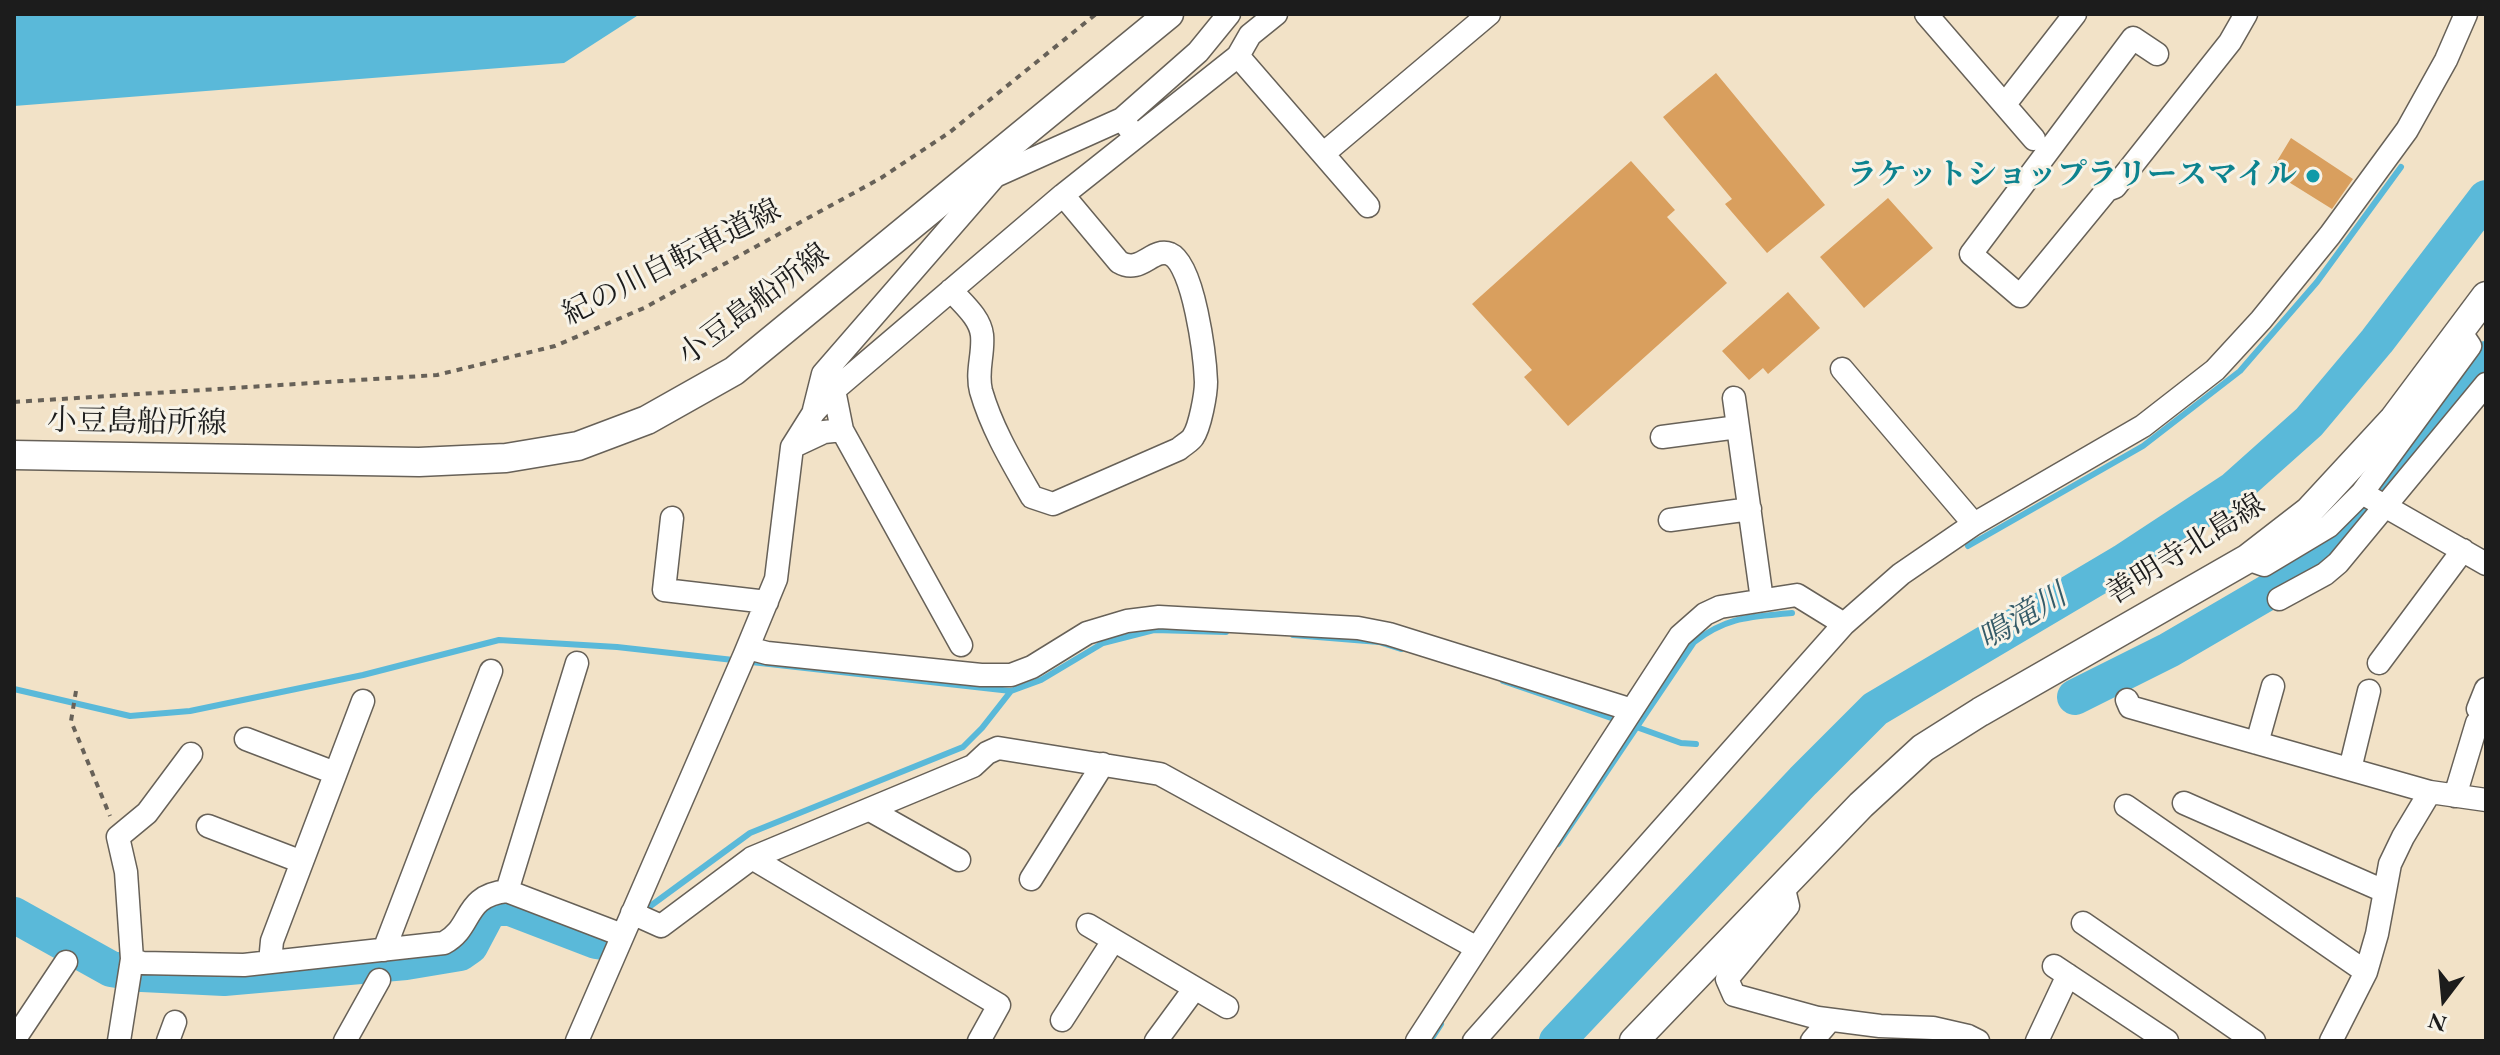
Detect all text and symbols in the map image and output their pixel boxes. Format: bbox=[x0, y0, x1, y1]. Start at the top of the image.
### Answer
place label: ラケットショップラリースマイル bbox=[1847, 158, 2297, 194]
marker: ラケットショップラリースマイル bbox=[2304, 167, 2322, 185]
street label: 紀の川自転車道線 bbox=[557, 192, 787, 334]
street label: 小豆島船所線 bbox=[671, 236, 837, 374]
street label: 小豆島船所線 bbox=[47, 403, 227, 443]
street label: 善明寺北島線 bbox=[2100, 487, 2272, 613]
water label: 鳴滝川 bbox=[1972, 577, 2074, 659]
north arrow bbox=[2404, 959, 2484, 1039]
text: N bbox=[2425, 1006, 2450, 1039]

